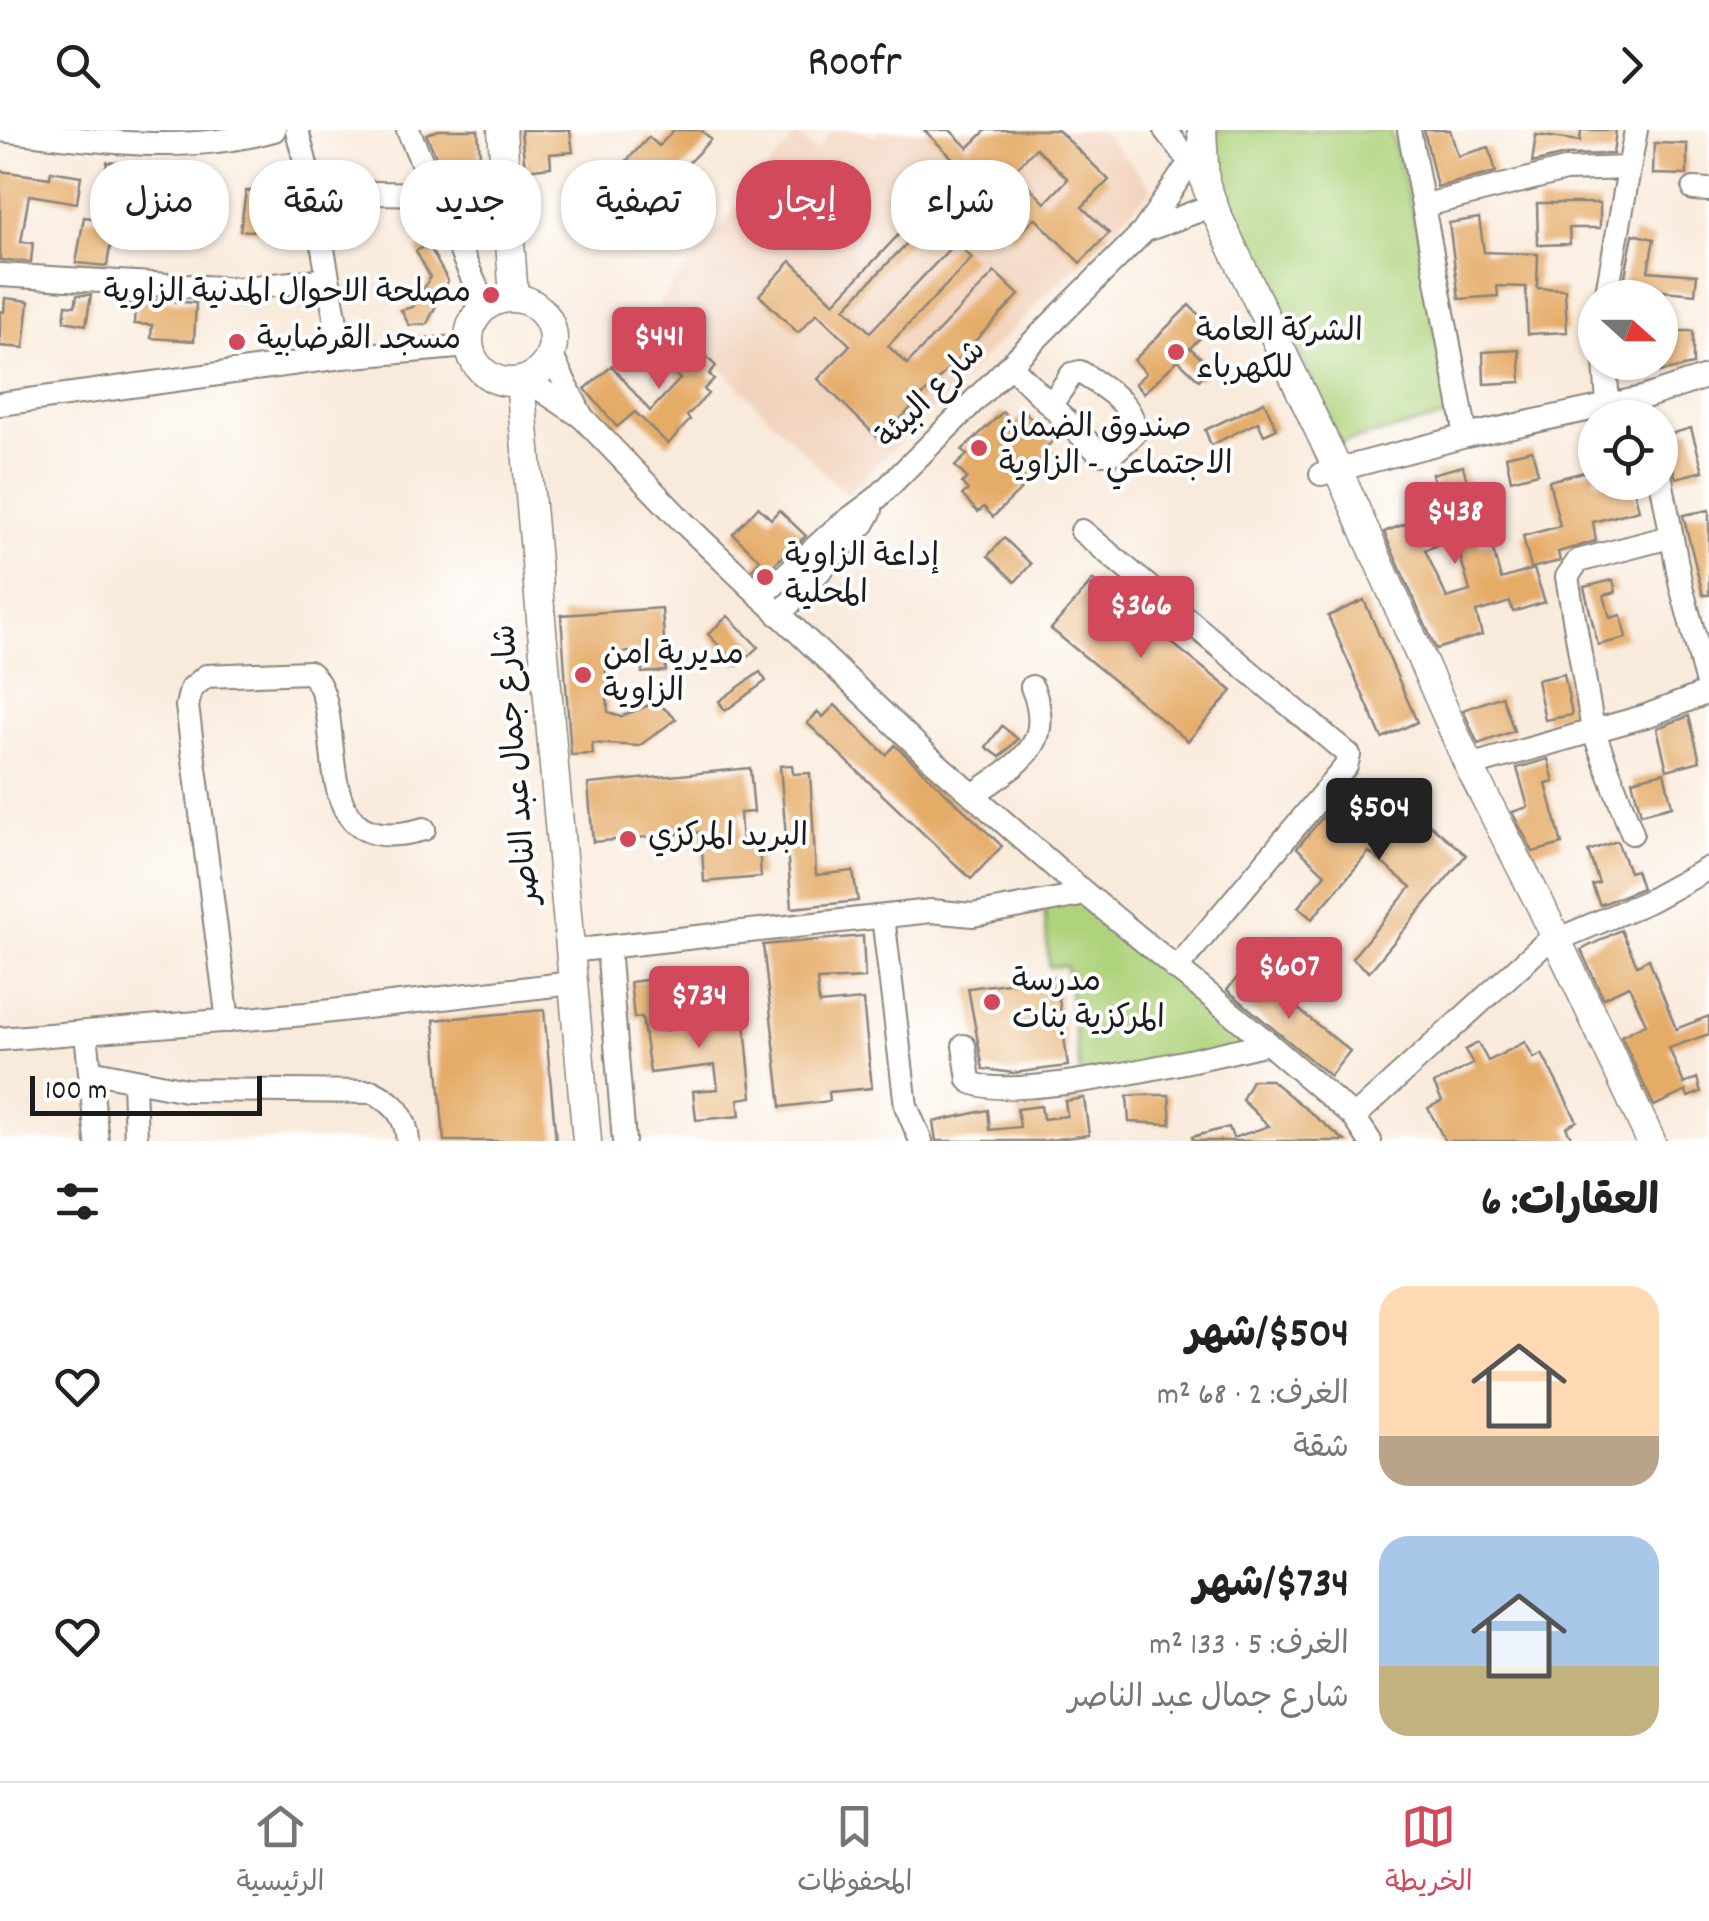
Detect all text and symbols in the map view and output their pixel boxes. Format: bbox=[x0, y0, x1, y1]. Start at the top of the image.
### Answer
text: Roofr bbox=[807, 33, 902, 97]
icon: search bbox=[50, 38, 105, 93]
icon: forward bbox=[1604, 38, 1659, 93]
chip: منزل bbox=[90, 160, 229, 250]
chip: شقة bbox=[249, 160, 380, 250]
chip: جديد bbox=[400, 160, 541, 250]
chip: تصفية bbox=[561, 160, 716, 250]
chip: إيجار bbox=[736, 160, 871, 250]
chip: شراء bbox=[891, 160, 1030, 250]
place label: مصلحة الاحوال المدنية الزاوية bbox=[103, 272, 471, 318]
north arrow bbox=[1578, 280, 1678, 380]
map controls bbox=[1578, 280, 1678, 500]
marker: مصلحة الاحوال المدنية الزاوية bbox=[480, 284, 502, 306]
pin: $441 bbox=[600, 307, 718, 392]
place label: الشركة العامة للكهرباء bbox=[1196, 311, 1363, 394]
text: $441 bbox=[634, 316, 684, 362]
place label: مسجد القرضابية bbox=[257, 319, 461, 365]
street label: شارع البيئة bbox=[867, 330, 999, 462]
marker: مسجد القرضابية bbox=[226, 331, 248, 353]
marker: الشركة العامة للكهرباء bbox=[1165, 341, 1187, 363]
button: locate bbox=[1578, 400, 1678, 500]
place label: صندوق الضمان الاجتماعي - الزاوية bbox=[999, 407, 1233, 490]
marker: صندوق الضمان الاجتماعي - الزاوية bbox=[968, 437, 990, 459]
pin: $438 bbox=[1396, 482, 1514, 567]
text: $438 bbox=[1427, 491, 1483, 537]
place label: إداعة الزاوية المحلية bbox=[785, 536, 939, 619]
marker: إداعة الزاوية المحلية bbox=[754, 566, 776, 588]
pin: $366 bbox=[1082, 576, 1200, 661]
text: $366 bbox=[1110, 585, 1172, 631]
street label: شارع جمال عبد الناصر bbox=[484, 622, 554, 909]
place label: مديرية امن الزاوية bbox=[603, 634, 744, 717]
marker: مديرية امن الزاوية bbox=[572, 664, 594, 686]
pin: $504 bbox=[1320, 778, 1438, 863]
text: $504 bbox=[1348, 787, 1410, 833]
place label: البريد المركزي bbox=[648, 816, 808, 862]
marker: البريد المركزي bbox=[617, 828, 639, 850]
pin: $607 bbox=[1230, 937, 1348, 1022]
text: $607 bbox=[1258, 946, 1320, 992]
place label: مدرسة المركزية بنات bbox=[1012, 961, 1165, 1044]
pin: $734 bbox=[640, 966, 758, 1051]
text: $734 bbox=[671, 975, 727, 1021]
marker: مدرسة المركزية بنات bbox=[981, 991, 1003, 1013]
scale bar bbox=[30, 1071, 262, 1116]
text: 100 m bbox=[45, 1073, 107, 1113]
icon: filters bbox=[50, 1174, 105, 1229]
text: العقارات: 6 bbox=[1481, 1175, 1659, 1235]
text: $504/شهر bbox=[1186, 1307, 1349, 1367]
icon: home bbox=[1459, 1326, 1579, 1446]
icon: heart bbox=[50, 1359, 105, 1414]
text: الغرف: 2 · 68 m² bbox=[1157, 1374, 1349, 1420]
text: شقة bbox=[1293, 1427, 1349, 1473]
text: $734/شهر bbox=[1194, 1557, 1349, 1617]
icon: home bbox=[1459, 1576, 1579, 1696]
icon: heart bbox=[50, 1609, 105, 1664]
text: الغرف: 5 · 133 m² bbox=[1149, 1624, 1349, 1670]
text: شارع جمال عبد الناصر bbox=[1068, 1677, 1349, 1723]
tab: الرئيسية bbox=[236, 1799, 324, 1905]
tab: المحفوظات bbox=[797, 1799, 912, 1905]
tab: الخريطة bbox=[1385, 1799, 1473, 1905]

